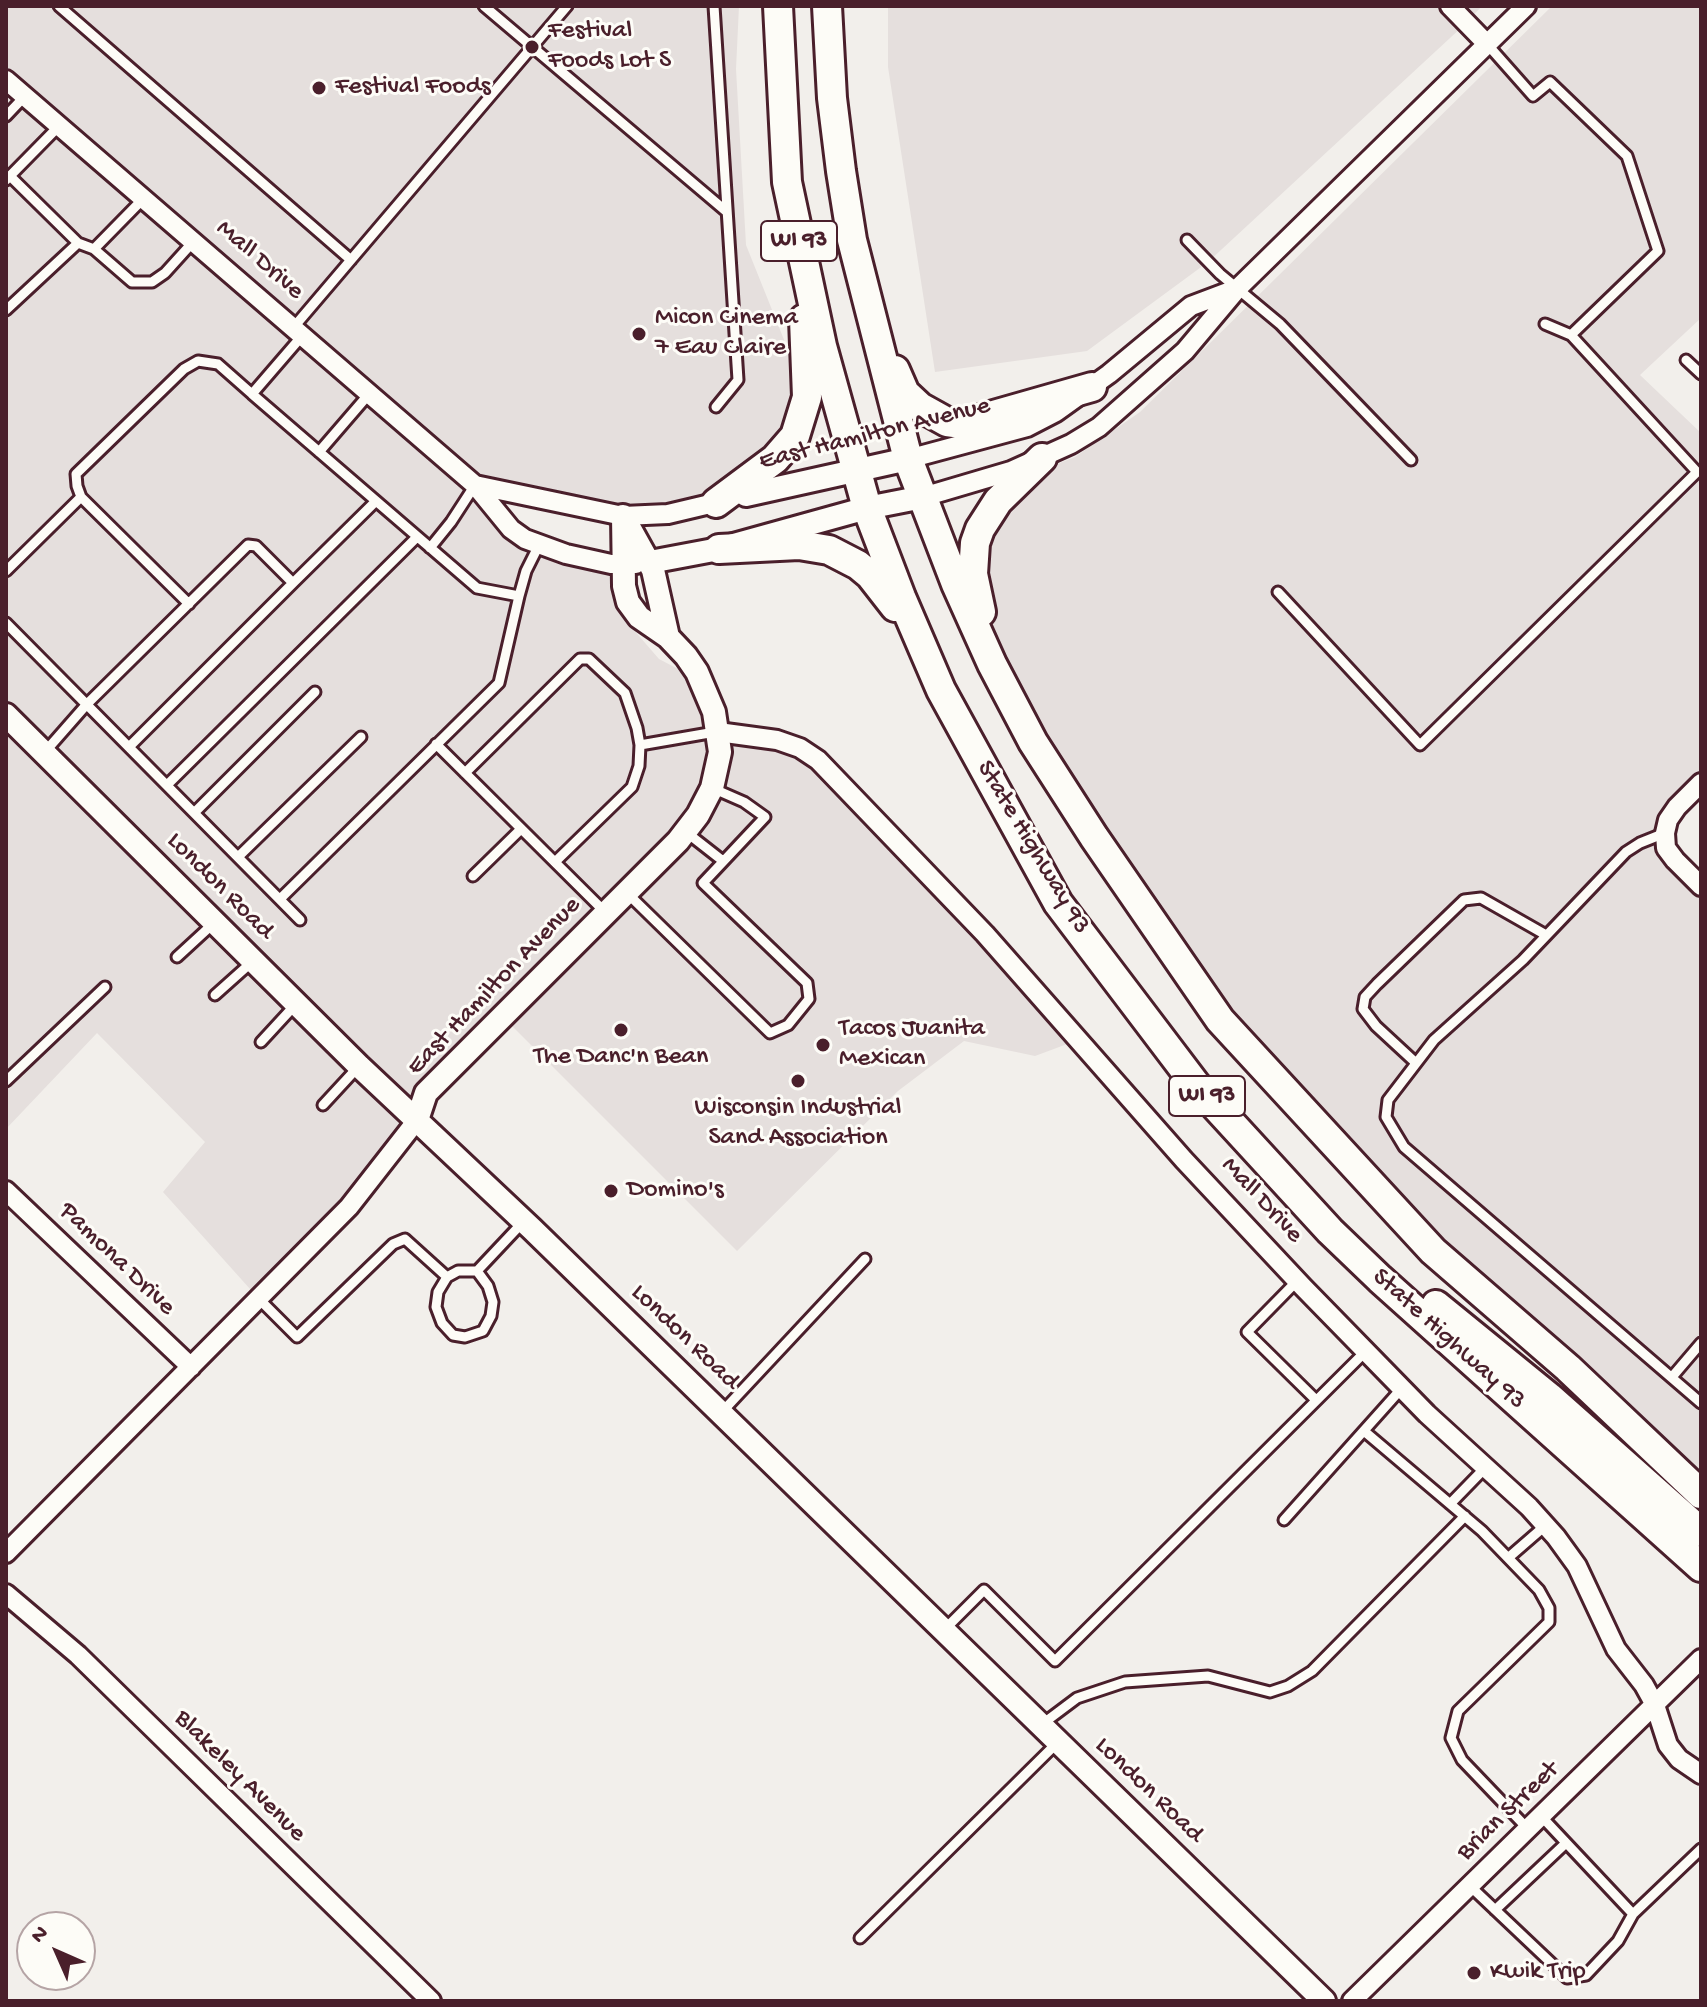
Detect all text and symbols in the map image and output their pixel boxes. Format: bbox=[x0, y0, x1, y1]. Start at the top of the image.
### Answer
place label: Festival Foods Lot S bbox=[548, 16, 671, 78]
marker: Festival Foods Lot S bbox=[523, 38, 541, 56]
place label: Festival Foods bbox=[335, 72, 490, 104]
marker: Festival Foods bbox=[310, 79, 328, 97]
street label: Mall Drive bbox=[208, 214, 310, 308]
road number: WI 93 bbox=[761, 221, 837, 261]
place label: Micon Cinema 7 Eau Claire bbox=[655, 303, 798, 364]
marker: Micon Cinema 7 Eau Claire bbox=[630, 325, 648, 343]
street label: East Hamilton Avenue bbox=[756, 391, 994, 479]
street label: State Highway 93 bbox=[968, 756, 1096, 940]
street label: London Road bbox=[159, 827, 279, 947]
street label: East Hamilton Avenue bbox=[402, 891, 588, 1083]
place label: Tacos Juanita Mexican bbox=[839, 1014, 985, 1076]
marker: The Danc'n Bean bbox=[612, 1021, 630, 1039]
marker: Tacos Juanita Mexican bbox=[814, 1036, 832, 1054]
place label: The Danc'n Bean bbox=[534, 1042, 708, 1074]
marker: Wisconsin Industrial Sand Association bbox=[789, 1072, 807, 1090]
road number: WI 93 bbox=[1169, 1076, 1245, 1116]
place label: Wisconsin Industrial Sand Association bbox=[695, 1093, 901, 1154]
street label: Mall Drive bbox=[1213, 1151, 1309, 1251]
place label: Domino's bbox=[627, 1175, 724, 1207]
marker: Domino's bbox=[602, 1182, 620, 1200]
street label: Pamona Drive bbox=[51, 1197, 181, 1323]
street label: State Highway 93 bbox=[1365, 1263, 1531, 1417]
street label: London Road bbox=[623, 1278, 745, 1398]
street label: Blakeley Avenue bbox=[166, 1704, 312, 1850]
street label: London Road bbox=[1087, 1731, 1209, 1851]
street label: Brian Street bbox=[1451, 1755, 1567, 1869]
north arrow bbox=[16, 1911, 96, 1991]
text: N bbox=[26, 1921, 55, 1950]
place label: Kwik Trip bbox=[1490, 1957, 1585, 1989]
marker: Kwik Trip bbox=[1465, 1964, 1483, 1982]

